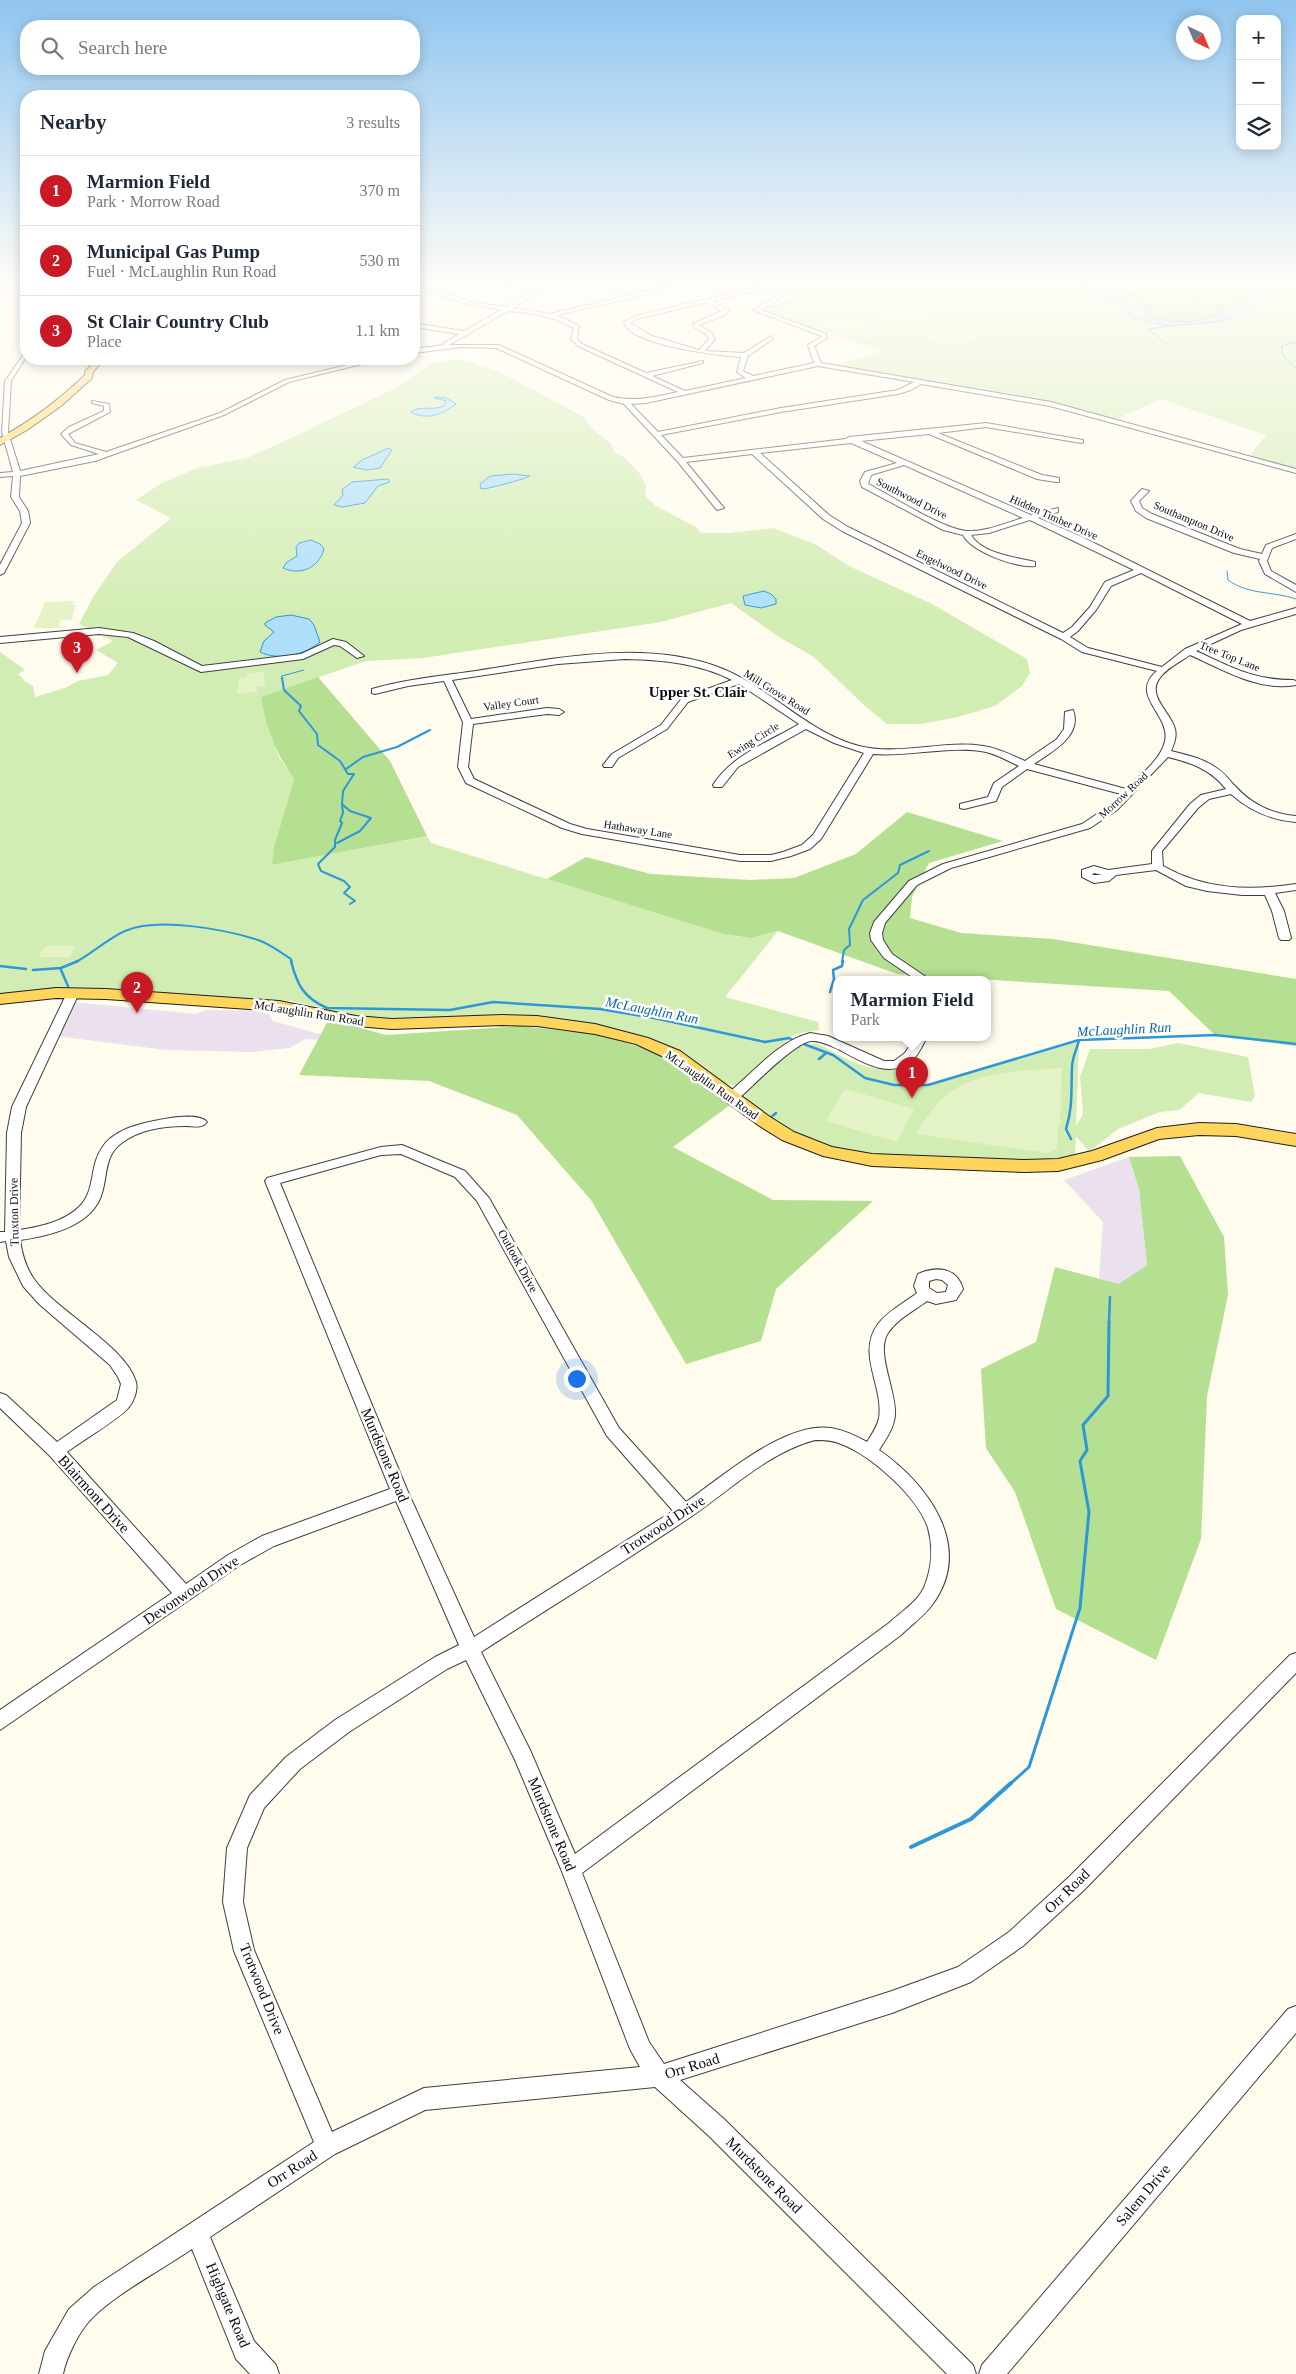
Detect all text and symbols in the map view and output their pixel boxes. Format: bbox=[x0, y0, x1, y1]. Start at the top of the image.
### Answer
north arrow bbox=[1176, 15, 1221, 60]
map controls bbox=[1236, 15, 1281, 150]
button: + bbox=[1236, 15, 1281, 60]
search box bbox=[20, 20, 420, 75]
icon: search bbox=[38, 34, 66, 62]
text: Search here bbox=[78, 37, 167, 58]
button: − bbox=[1236, 60, 1281, 105]
button: layers bbox=[1236, 105, 1281, 150]
text: Nearby bbox=[40, 110, 107, 134]
text: 3 results bbox=[346, 114, 400, 131]
text: Marmion Field bbox=[87, 171, 210, 192]
text: 1 bbox=[52, 182, 60, 199]
text: 370 m bbox=[360, 182, 400, 199]
text: Park · Morrow Road bbox=[87, 193, 220, 210]
text: Municipal Gas Pump bbox=[87, 241, 260, 262]
text: 2 bbox=[52, 252, 60, 269]
text: 530 m bbox=[360, 252, 400, 269]
text: Fuel · McLaughlin Run Road bbox=[87, 263, 276, 280]
text: St Clair Country Club bbox=[87, 311, 269, 332]
text: 3 bbox=[52, 322, 60, 339]
text: 1.1 km bbox=[356, 322, 400, 339]
text: Place bbox=[87, 333, 122, 350]
street label: Southwood Drive bbox=[875, 475, 950, 521]
street label: Hidden Timber Drive bbox=[1008, 492, 1100, 542]
street label: Southampton Drive bbox=[1152, 499, 1236, 543]
street label: Engelwood Drive bbox=[914, 547, 990, 592]
pin: 3 bbox=[61, 632, 93, 673]
street label: Tree Top Lane bbox=[1198, 638, 1262, 674]
street label: Mill Grove Road bbox=[742, 667, 812, 717]
district label: Upper St. Clair bbox=[649, 684, 748, 700]
street label: Valley Court bbox=[482, 693, 540, 713]
street label: Ewing Circle bbox=[725, 719, 781, 761]
street label: Morrow Road bbox=[1096, 769, 1150, 821]
street label: Hathaway Lane bbox=[603, 818, 673, 840]
pin: 2 bbox=[121, 972, 153, 1013]
popup bbox=[833, 976, 991, 1041]
text: Marmion Field bbox=[851, 989, 973, 1010]
water label: McLaughlin Run bbox=[603, 994, 700, 1027]
street label: McLaughlin Run Road bbox=[253, 997, 365, 1029]
text: Park bbox=[851, 1011, 880, 1028]
water label: McLaughlin Run bbox=[1075, 1020, 1172, 1040]
street label: McLaughlin Run Road bbox=[663, 1048, 761, 1122]
pin: 1 bbox=[896, 1057, 928, 1098]
street label: Truxton Drive bbox=[6, 1178, 22, 1246]
street label: Outlook Drive bbox=[495, 1227, 541, 1295]
your location bbox=[564, 1366, 590, 1392]
street label: Murdstone Road bbox=[358, 1406, 412, 1505]
street label: Blairmont Drive bbox=[55, 1452, 133, 1536]
street label: Trotwood Drive bbox=[618, 1492, 708, 1558]
street label: Devonwood Drive bbox=[140, 1552, 242, 1628]
street label: Murdstone Road bbox=[525, 1775, 579, 1874]
street label: Orr Road bbox=[1041, 1865, 1093, 1916]
street label: Trotwood Drive bbox=[236, 1941, 288, 2037]
street label: Orr Road bbox=[663, 2050, 722, 2082]
street label: Murdstone Road bbox=[723, 2134, 806, 2217]
street label: Orr Road bbox=[264, 2147, 320, 2191]
street label: Salem Drive bbox=[1113, 2161, 1174, 2229]
street label: Highgate Road bbox=[203, 2260, 253, 2350]

